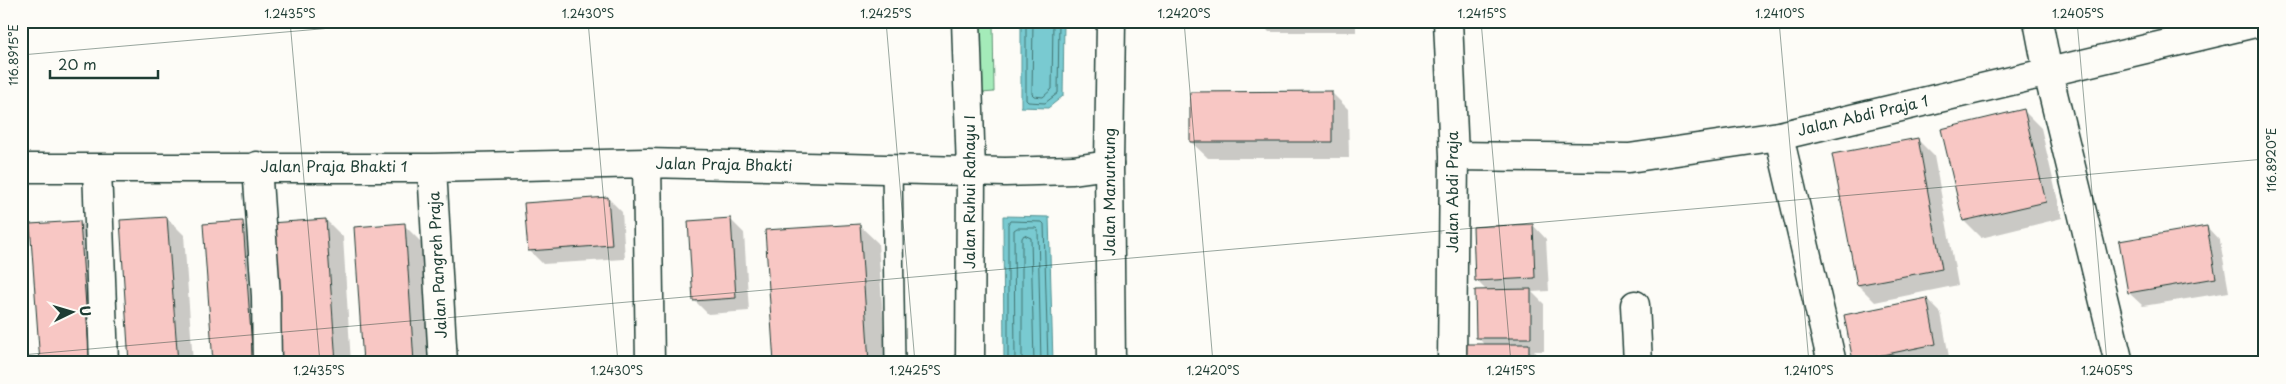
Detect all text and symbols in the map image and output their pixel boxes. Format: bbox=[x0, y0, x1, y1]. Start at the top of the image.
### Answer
text: 1.2435°S bbox=[264, 4, 316, 22]
text: 1.2430°S bbox=[562, 4, 614, 22]
text: 1.2425°S bbox=[860, 4, 912, 22]
text: 1.2420°S bbox=[1157, 4, 1211, 22]
text: 1.2415°S bbox=[1458, 4, 1506, 22]
text: 1.2410°S bbox=[1755, 4, 1805, 22]
text: 1.2405°S bbox=[2052, 4, 2104, 22]
text: 116.8915°E bbox=[4, 24, 22, 86]
scale bar bbox=[50, 48, 158, 80]
text: 20 m bbox=[58, 52, 97, 75]
street label: Jalan Abdi Praja 1 bbox=[1795, 88, 1930, 141]
street label: Jalan Ruhui Rahayu I bbox=[957, 115, 980, 269]
street label: Jalan Manuntung bbox=[1097, 128, 1120, 256]
text: 116.8920°E bbox=[2262, 128, 2280, 192]
street label: Jalan Abdi Praja bbox=[1440, 131, 1463, 253]
street label: Jalan Praja Bhakti bbox=[656, 151, 793, 176]
street label: Jalan Praja Bhakti 1 bbox=[261, 154, 407, 177]
street label: Jalan Pangreh Praja bbox=[421, 190, 452, 339]
north arrow bbox=[48, 286, 98, 336]
text: U bbox=[75, 305, 96, 317]
text: 1.2435°S bbox=[293, 361, 345, 379]
text: 1.2430°S bbox=[591, 361, 643, 379]
text: 1.2425°S bbox=[889, 361, 941, 379]
text: 1.2420°S bbox=[1186, 361, 1240, 379]
text: 1.2415°S bbox=[1487, 361, 1535, 379]
text: 1.2410°S bbox=[1784, 361, 1834, 379]
text: 1.2405°S bbox=[2081, 361, 2133, 379]

